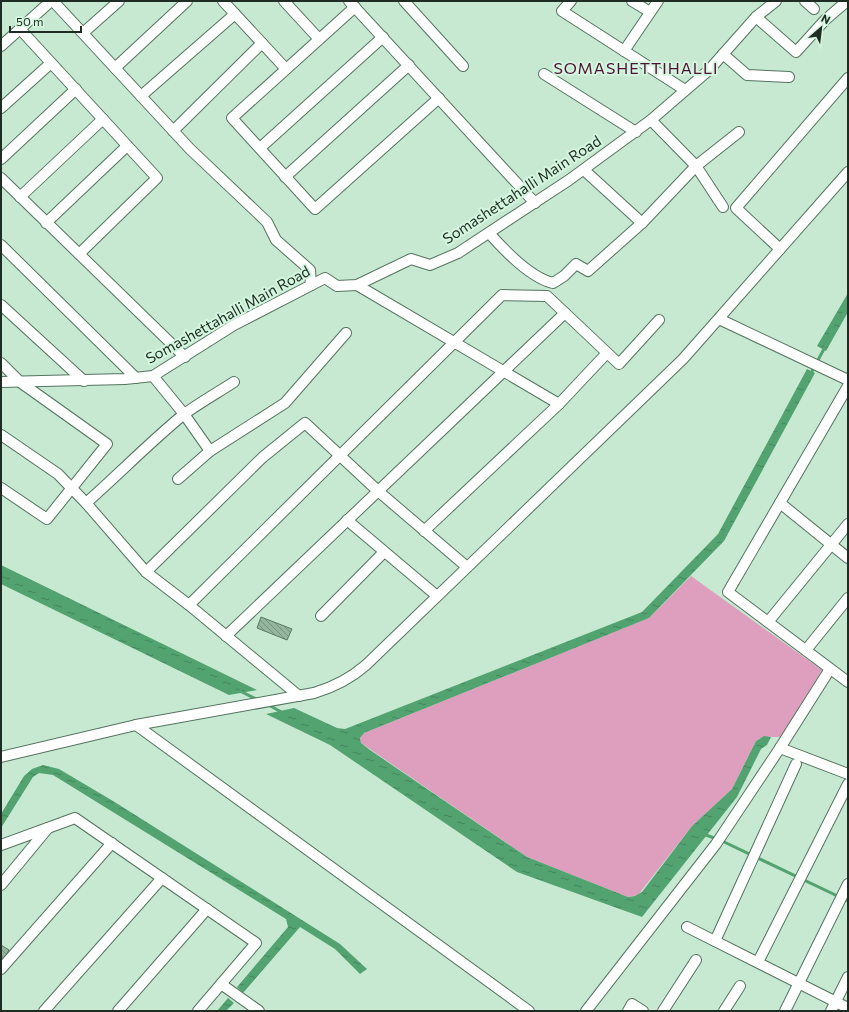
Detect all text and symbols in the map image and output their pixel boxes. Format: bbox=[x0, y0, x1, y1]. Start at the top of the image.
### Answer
scale bar bbox=[10, 8, 81, 34]
north arrow bbox=[801, 8, 841, 48]
text: N bbox=[819, 11, 833, 26]
text: 50 m bbox=[16, 14, 44, 28]
district label: SOMASHETTIHALLI bbox=[553, 58, 719, 77]
street label: Somashettahalli Main Road bbox=[439, 131, 604, 247]
street label: Somashettahalli Main Road bbox=[142, 261, 313, 367]

